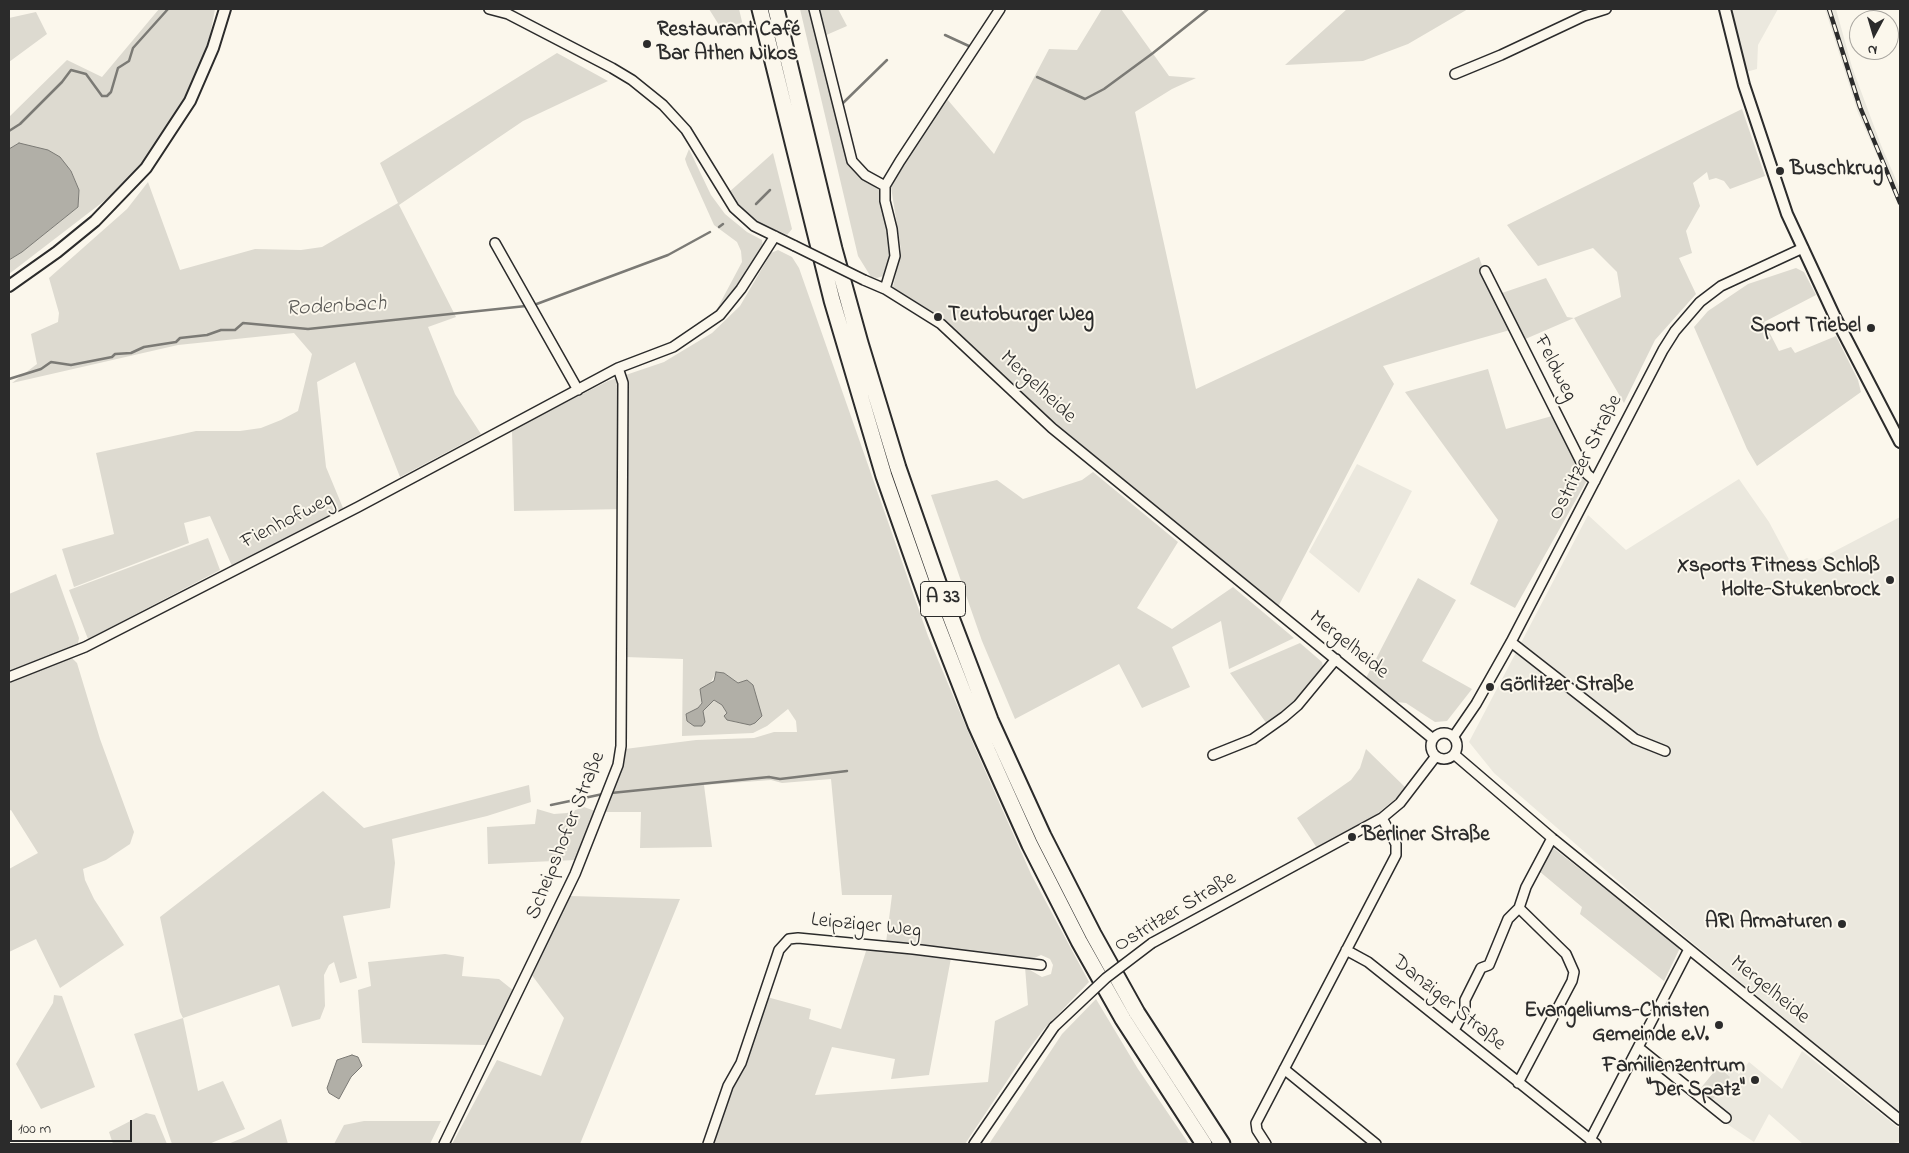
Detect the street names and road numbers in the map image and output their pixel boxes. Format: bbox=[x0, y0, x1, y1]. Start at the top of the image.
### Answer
street label: Feldweg bbox=[1527, 332, 1581, 406]
street label: Mergelheide bbox=[994, 346, 1080, 430]
street label: Ostritzer Straße bbox=[1545, 391, 1629, 525]
street label: Fienhofweg bbox=[238, 488, 338, 556]
road number: A 33 bbox=[920, 582, 966, 616]
street label: Mergelheide bbox=[1303, 606, 1393, 686]
street label: Scheipshofer Straße bbox=[522, 748, 612, 924]
street label: Ostritzer Straße bbox=[1111, 867, 1241, 959]
street label: Leipziger Weg bbox=[810, 909, 922, 945]
street label: Danziger Straße bbox=[1386, 950, 1510, 1058]
street label: Mergelheide bbox=[1724, 951, 1814, 1031]

